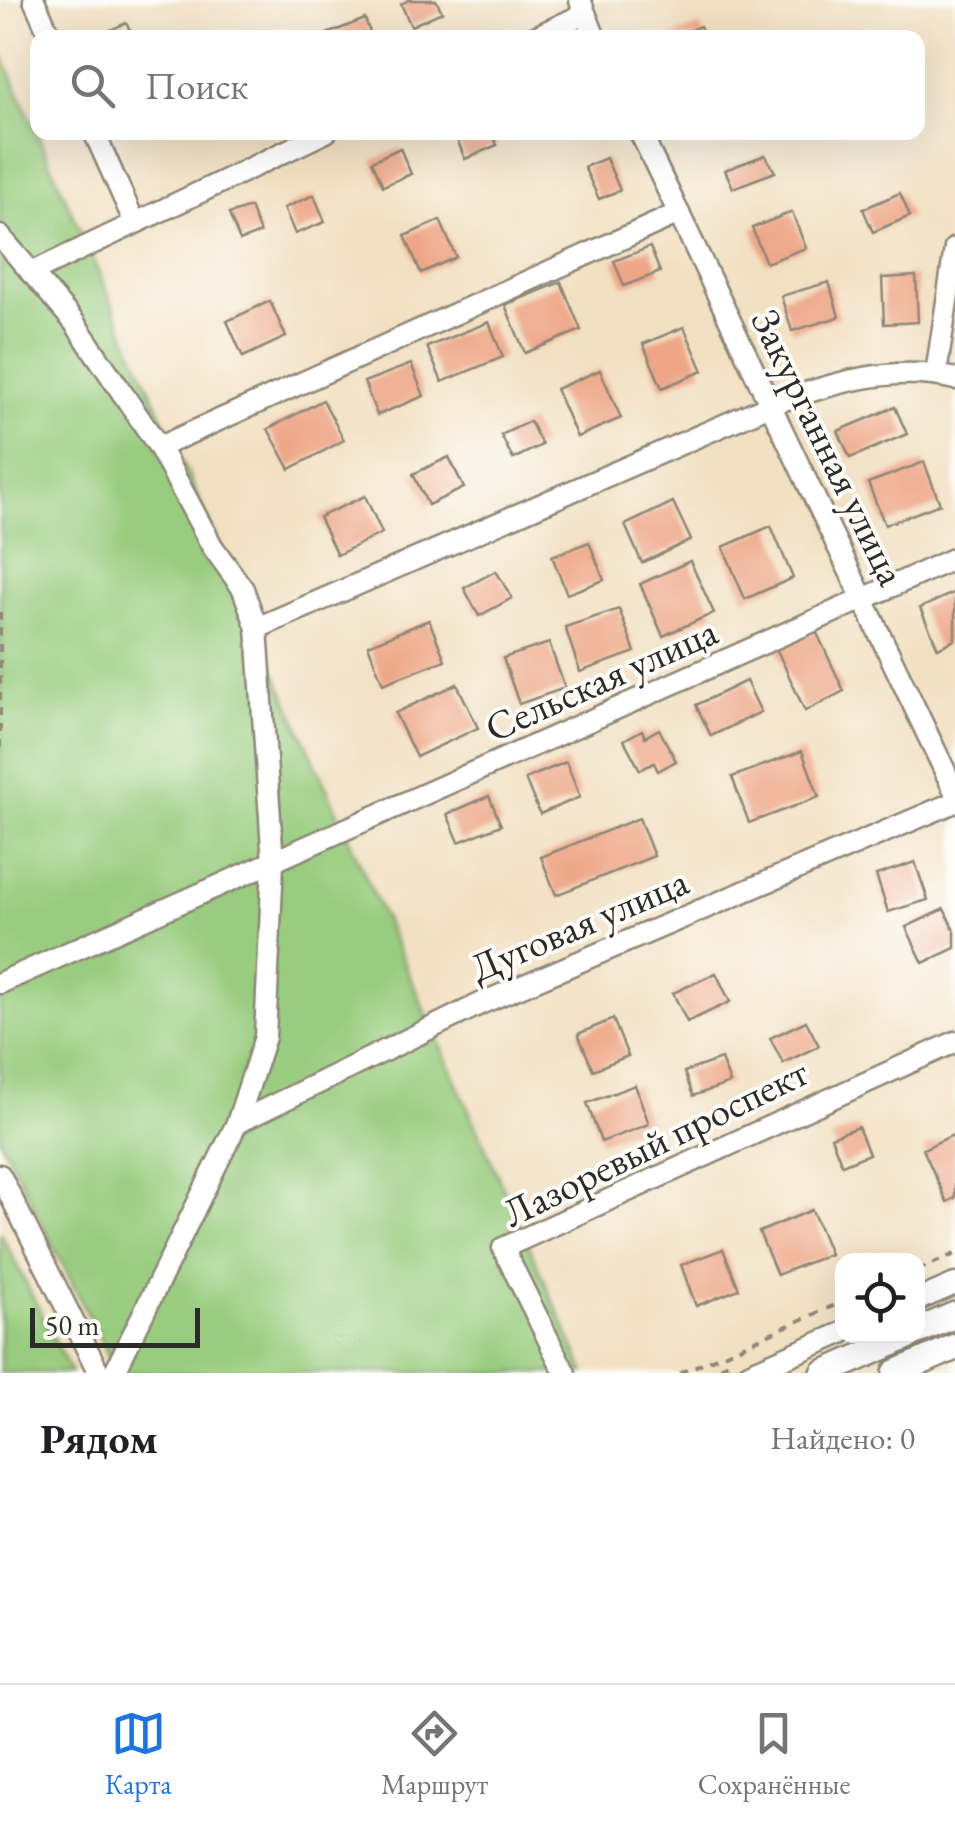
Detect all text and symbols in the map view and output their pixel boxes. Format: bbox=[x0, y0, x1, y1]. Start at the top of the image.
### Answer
search box bbox=[30, 30, 925, 140]
icon: search bbox=[65, 58, 120, 113]
text: Поиск bbox=[145, 61, 248, 110]
street label: Закурганная улица bbox=[740, 300, 918, 594]
street label: Сельская улица bbox=[477, 605, 725, 753]
street label: Дуговая улица bbox=[462, 855, 696, 993]
street label: Лазоревый проспект bbox=[494, 1046, 816, 1238]
map controls bbox=[835, 1253, 925, 1343]
button: locate bbox=[835, 1253, 925, 1343]
scale bar bbox=[30, 1303, 200, 1348]
text: 50 m bbox=[45, 1307, 99, 1343]
text: Рядом bbox=[40, 1411, 158, 1466]
text: Найдено: 0 bbox=[770, 1417, 915, 1459]
tab: Карта bbox=[105, 1706, 172, 1802]
tab: Маршрут bbox=[381, 1706, 488, 1802]
tab: Сохранённые bbox=[698, 1706, 850, 1802]

